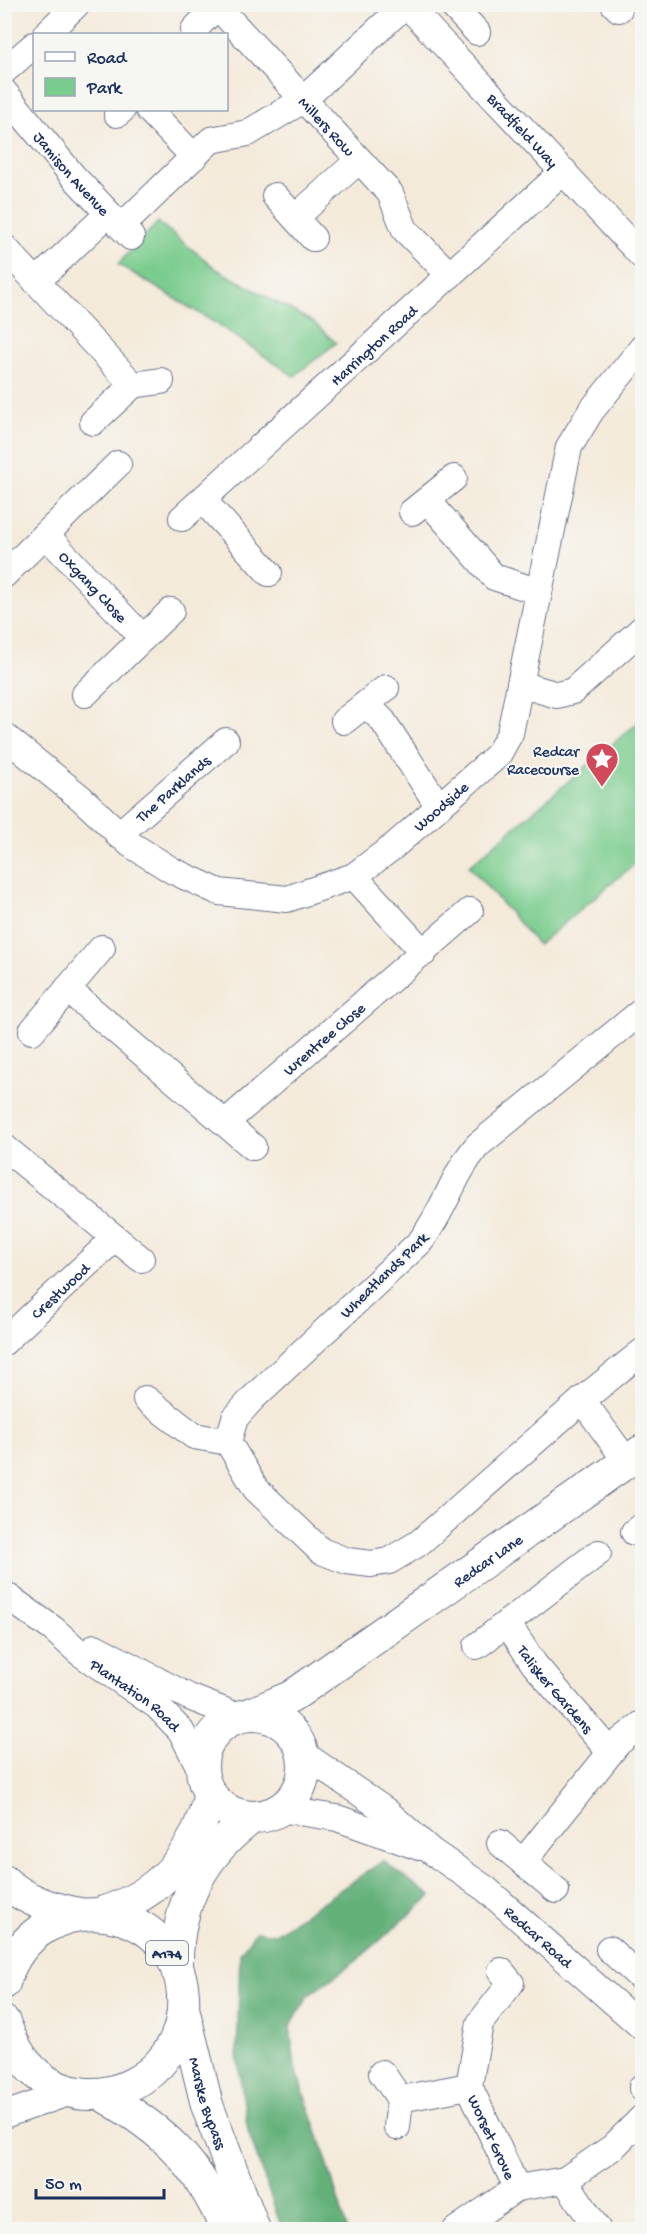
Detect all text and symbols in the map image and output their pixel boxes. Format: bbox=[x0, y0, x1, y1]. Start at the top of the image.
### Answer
legend bbox=[33, 33, 228, 111]
text: Road bbox=[87, 49, 128, 70]
text: Park bbox=[86, 79, 123, 100]
street label: Bradfield Way bbox=[481, 90, 561, 173]
street label: Millers Row bbox=[293, 94, 358, 162]
street label: Jamison Avenue bbox=[28, 129, 112, 222]
street label: Harrington Road bbox=[328, 302, 424, 391]
street label: Oxgang Close bbox=[53, 549, 130, 629]
place icon: Redcar Racecourse bbox=[584, 741, 620, 788]
place label: Redcar Racecourse bbox=[507, 744, 580, 781]
street label: The Parklands bbox=[133, 752, 217, 829]
street label: Woodside bbox=[411, 779, 474, 837]
street label: Wrentree Close bbox=[281, 999, 371, 1081]
street label: Wheatlands Park bbox=[337, 1228, 435, 1323]
street label: Crestwood bbox=[29, 1259, 96, 1325]
street label: Redcar Lane bbox=[451, 1531, 528, 1593]
street label: Talisker Gardens bbox=[511, 1642, 596, 1739]
street label: Plantation Road bbox=[84, 1656, 184, 1738]
street label: Redcar Road bbox=[499, 1903, 576, 1975]
road number: A174 bbox=[146, 1941, 188, 1965]
street label: Marske Bypass bbox=[182, 2056, 229, 2154]
street label: Worset Grove bbox=[462, 2093, 518, 2184]
scale bar bbox=[36, 2162, 164, 2200]
text: 50 m bbox=[45, 2175, 82, 2196]

